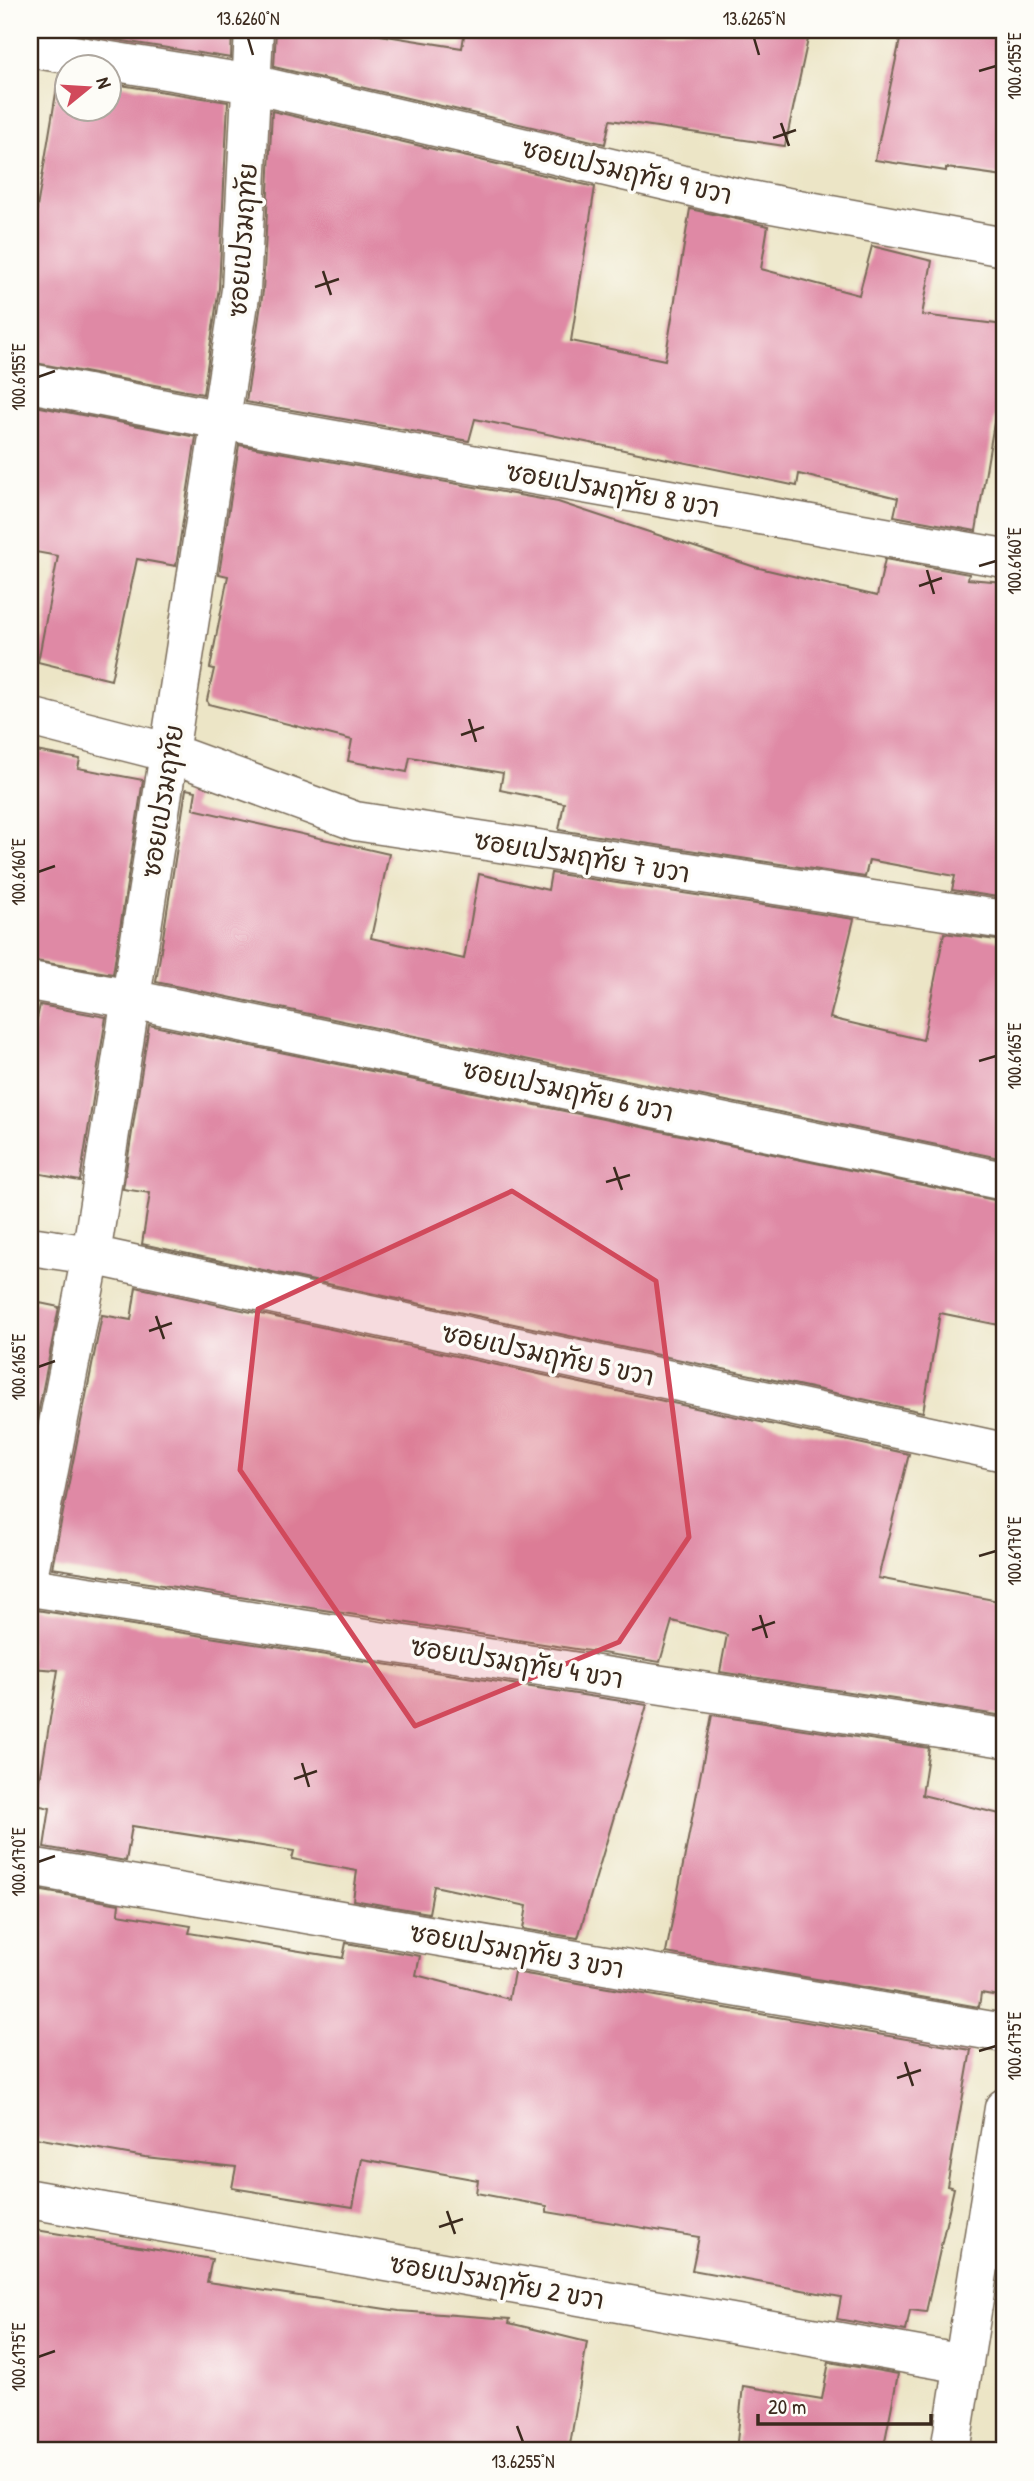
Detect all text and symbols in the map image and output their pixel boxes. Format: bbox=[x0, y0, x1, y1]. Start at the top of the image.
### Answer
text: 13.6260°N bbox=[216, 6, 280, 31]
text: 13.6265°N bbox=[723, 6, 785, 31]
text: 100.6155°E bbox=[1002, 32, 1027, 100]
north arrow bbox=[52, 52, 122, 122]
text: N bbox=[90, 74, 118, 92]
street label: ซอยเปรมฤทัย 9 ขวา bbox=[518, 130, 736, 212]
street label: ซอยเปรมฤทัย bbox=[219, 162, 265, 318]
text: 100.6155°E bbox=[6, 343, 31, 411]
street label: ซอยเปรมฤทัย 8 ขวา bbox=[503, 453, 723, 525]
text: 100.6160°E bbox=[1002, 527, 1027, 595]
street label: ซอยเปรมฤทัย bbox=[133, 722, 191, 880]
street label: ซอยเปรมฤทัย 7 ขวา bbox=[472, 822, 692, 890]
text: 100.6160°E bbox=[6, 838, 31, 906]
text: 100.6165°E bbox=[1002, 1022, 1027, 1090]
street label: ซอยเปรมฤทัย 6 ขวา bbox=[459, 1050, 677, 1130]
street label: ซอยเปรมฤทัย 5 ขวา bbox=[439, 1314, 657, 1394]
text: 100.6165°E bbox=[6, 1333, 31, 1401]
text: 100.6170°E bbox=[1002, 1516, 1027, 1586]
street label: ซอยเปรมฤทัย 4 ขวา bbox=[408, 1628, 626, 1696]
text: 100.6170°E bbox=[6, 1827, 31, 1897]
street label: ซอยเปรมฤทัย 3 ขวา bbox=[407, 1914, 627, 1986]
text: 100.6175°E bbox=[1002, 2012, 1027, 2080]
street label: ซอยเปรมฤทัย 2 ขวา bbox=[387, 2245, 607, 2317]
text: 100.6175°E bbox=[6, 2323, 31, 2391]
scale bar bbox=[758, 2383, 931, 2427]
text: 20 m bbox=[768, 2392, 806, 2421]
text: 13.6255°N bbox=[491, 2449, 555, 2474]

